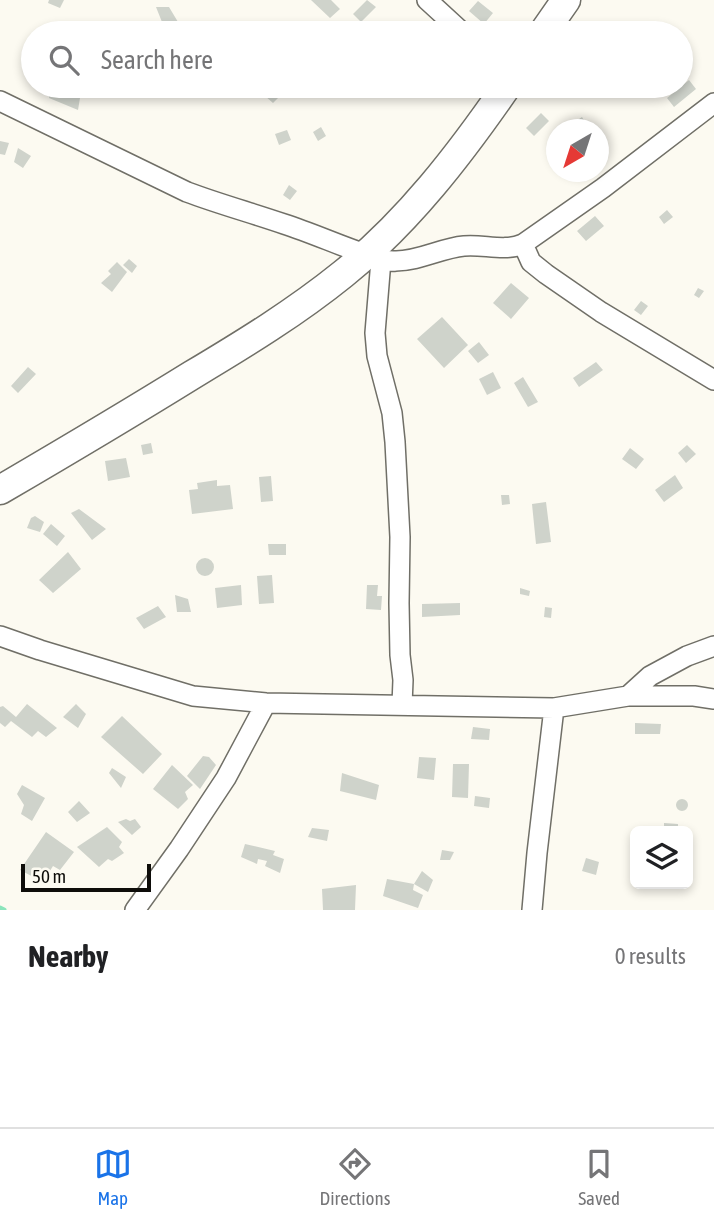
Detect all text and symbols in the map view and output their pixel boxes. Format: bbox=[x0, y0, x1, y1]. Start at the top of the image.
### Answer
search box bbox=[21, 21, 693, 98]
icon: search bbox=[45, 41, 83, 79]
text: Search here bbox=[101, 45, 213, 75]
north arrow bbox=[546, 119, 609, 182]
map controls bbox=[630, 826, 693, 889]
button: layers bbox=[630, 826, 693, 889]
scale bar bbox=[21, 861, 150, 893]
text: 50 m bbox=[32, 865, 66, 887]
text: Nearby bbox=[28, 939, 108, 973]
text: 0 results bbox=[615, 943, 686, 969]
tab: Map bbox=[94, 1145, 132, 1209]
tab: Directions bbox=[320, 1145, 390, 1209]
tab: Saved bbox=[578, 1145, 620, 1209]

